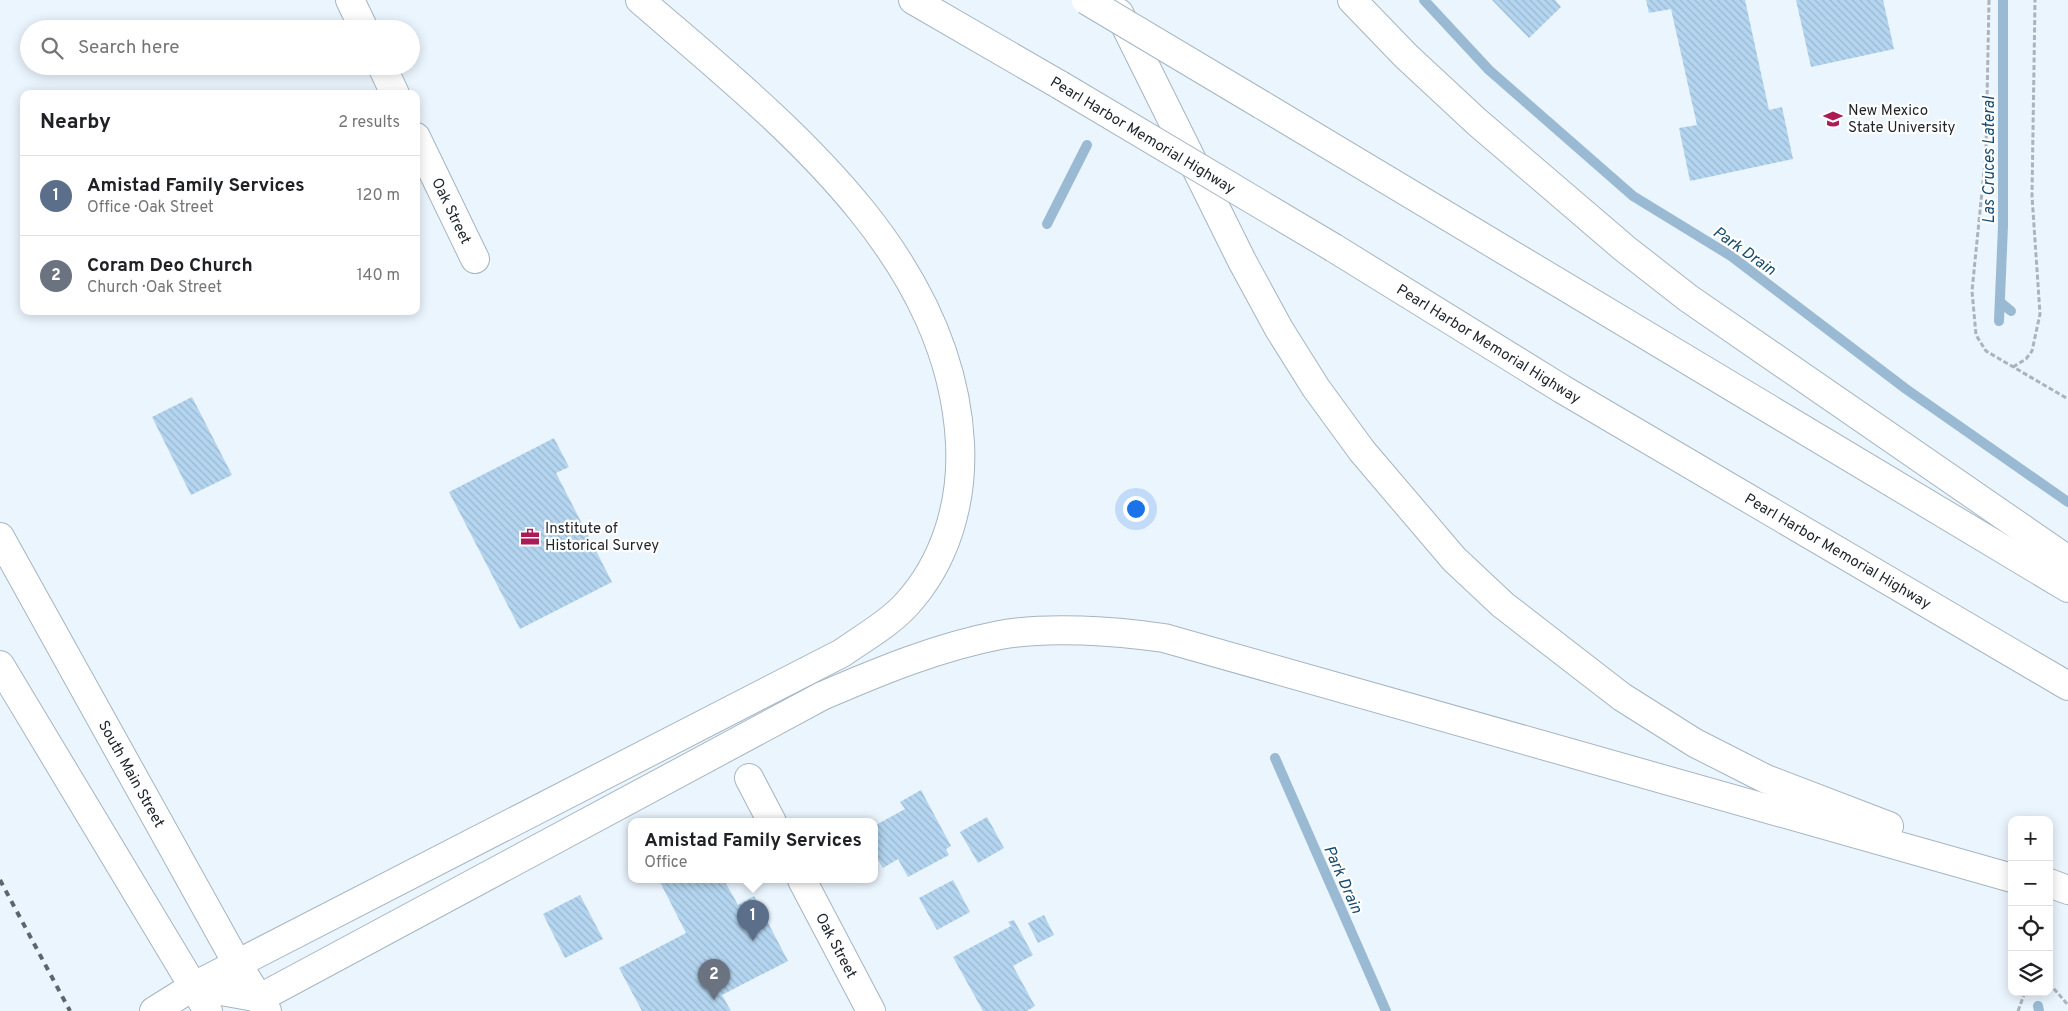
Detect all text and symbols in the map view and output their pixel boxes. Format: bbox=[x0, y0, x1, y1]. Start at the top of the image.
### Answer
search box bbox=[20, 20, 420, 75]
icon: search bbox=[38, 34, 66, 62]
text: Search here bbox=[78, 36, 180, 60]
street label: Pearl Harbor Memorial Highway bbox=[1046, 73, 1238, 199]
water label: Las Cruces Lateral bbox=[1980, 95, 2000, 224]
place label: New Mexico State University bbox=[1848, 102, 1955, 138]
school or university icon: New Mexico State University bbox=[1822, 108, 1844, 130]
text: Nearby bbox=[40, 109, 111, 136]
text: 2 results bbox=[338, 113, 400, 133]
text: Amistad Family Services bbox=[87, 174, 305, 198]
street label: Oak Street bbox=[426, 175, 474, 248]
text: 1 bbox=[53, 186, 59, 206]
text: 120 m bbox=[357, 186, 400, 206]
text: Office · Oak Street bbox=[87, 198, 214, 218]
water label: Park Drain bbox=[1708, 223, 1780, 281]
text: Coram Deo Church bbox=[87, 254, 253, 278]
text: 2 bbox=[51, 266, 61, 286]
text: 140 m bbox=[357, 266, 400, 286]
text: Church · Oak Street bbox=[87, 278, 222, 298]
street label: Pearl Harbor Memorial Highway bbox=[1392, 281, 1584, 409]
street label: Pearl Harbor Memorial Highway bbox=[1740, 490, 1934, 614]
your location bbox=[1123, 496, 1149, 522]
place label: Institute of Historical Survey bbox=[545, 520, 659, 556]
office icon: Institute of Historical Survey bbox=[519, 526, 541, 548]
street label: South Main Street bbox=[93, 718, 168, 831]
map controls bbox=[2008, 816, 2053, 996]
button: + bbox=[2008, 816, 2053, 861]
popup bbox=[628, 818, 878, 883]
text: Amistad Family Services bbox=[644, 829, 862, 853]
water label: Park Drain bbox=[1318, 843, 1366, 917]
text: Office bbox=[644, 853, 687, 873]
button: − bbox=[2008, 861, 2053, 906]
pin: 1 bbox=[737, 900, 769, 941]
button: locate bbox=[2008, 906, 2053, 951]
street label: Oak Street bbox=[810, 910, 860, 982]
button: layers bbox=[2008, 951, 2053, 996]
pin: 2 bbox=[698, 959, 730, 1000]

